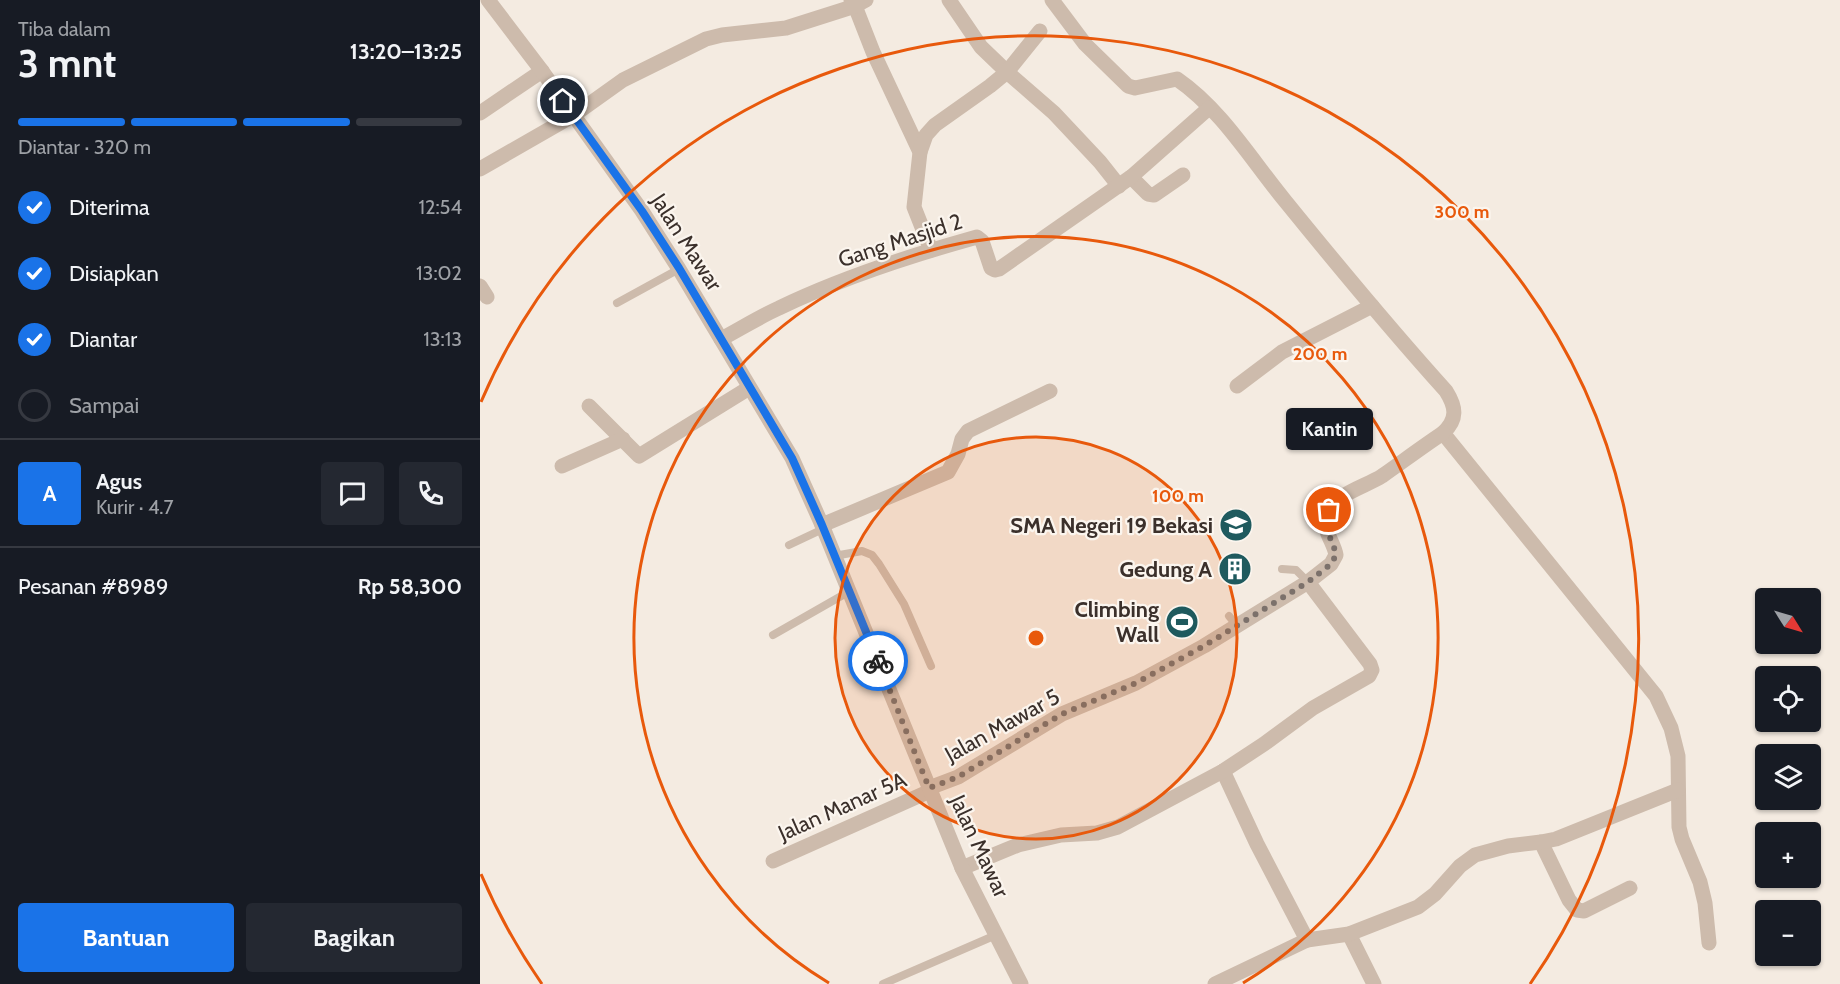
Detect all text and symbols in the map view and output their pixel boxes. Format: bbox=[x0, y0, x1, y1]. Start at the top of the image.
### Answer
text: Tiba dalam bbox=[18, 17, 110, 41]
text: 13:20–13:25 bbox=[350, 38, 462, 65]
text: 3 mnt bbox=[18, 39, 116, 87]
pin bbox=[537, 75, 588, 126]
icon: home bbox=[546, 84, 579, 117]
text: Diantar · 320 m bbox=[18, 135, 151, 159]
street label: Jalan Mawar bbox=[645, 188, 728, 296]
icon: check bbox=[18, 191, 51, 224]
text: Diterima bbox=[69, 194, 150, 221]
text: 12:54 bbox=[418, 195, 462, 219]
text: 300 m bbox=[1435, 201, 1489, 223]
street label: Gang Masjid 2 bbox=[835, 208, 966, 273]
icon: check bbox=[18, 257, 51, 290]
text: Disiapkan bbox=[69, 260, 159, 287]
text: 13:02 bbox=[416, 261, 462, 285]
icon: check bbox=[18, 323, 51, 356]
text: Diantar bbox=[69, 326, 137, 353]
text: 13:13 bbox=[423, 327, 462, 351]
text: 200 m bbox=[1293, 343, 1347, 365]
text: Sampai bbox=[69, 392, 139, 419]
callout: Kantin bbox=[1286, 408, 1372, 450]
text: Kantin bbox=[1301, 417, 1358, 441]
button: chat bbox=[321, 462, 384, 525]
button: phone bbox=[399, 462, 462, 525]
text: Agus bbox=[96, 468, 142, 495]
text: A bbox=[43, 480, 56, 507]
pin bbox=[1303, 484, 1354, 535]
text: 100 m bbox=[1152, 485, 1204, 507]
icon: bag bbox=[1312, 493, 1345, 526]
text: Kurir · 4.7 bbox=[96, 495, 173, 519]
school or university icon: SMA Negeri 19 Bekasi bbox=[1218, 507, 1254, 543]
place label: SMA Negeri 19 Bekasi bbox=[1010, 512, 1213, 539]
building icon: Gedung A bbox=[1217, 551, 1253, 587]
place label: Gedung A bbox=[1120, 556, 1212, 583]
text: Pesanan #8989 bbox=[18, 573, 168, 600]
text: Rp 58,300 bbox=[358, 573, 462, 600]
north arrow bbox=[1755, 588, 1821, 654]
map controls bbox=[1755, 588, 1821, 966]
place label: Climbing Wall bbox=[1074, 596, 1159, 648]
sports icon: Climbing Wall bbox=[1164, 604, 1200, 640]
centre of rings bbox=[1026, 628, 1046, 648]
courier bbox=[848, 631, 908, 691]
icon: bike bbox=[862, 645, 895, 678]
button: locate bbox=[1755, 666, 1821, 732]
street label: Jalan Mawar 5 bbox=[939, 683, 1064, 769]
button: layers bbox=[1755, 744, 1821, 810]
street label: Jalan Manar 5A bbox=[773, 766, 911, 847]
street label: Jalan Mawar bbox=[944, 790, 1015, 902]
button: + bbox=[1755, 822, 1821, 888]
button: − bbox=[1755, 900, 1821, 966]
button: Bantuan bbox=[18, 903, 234, 972]
button: Bagikan bbox=[246, 903, 462, 972]

